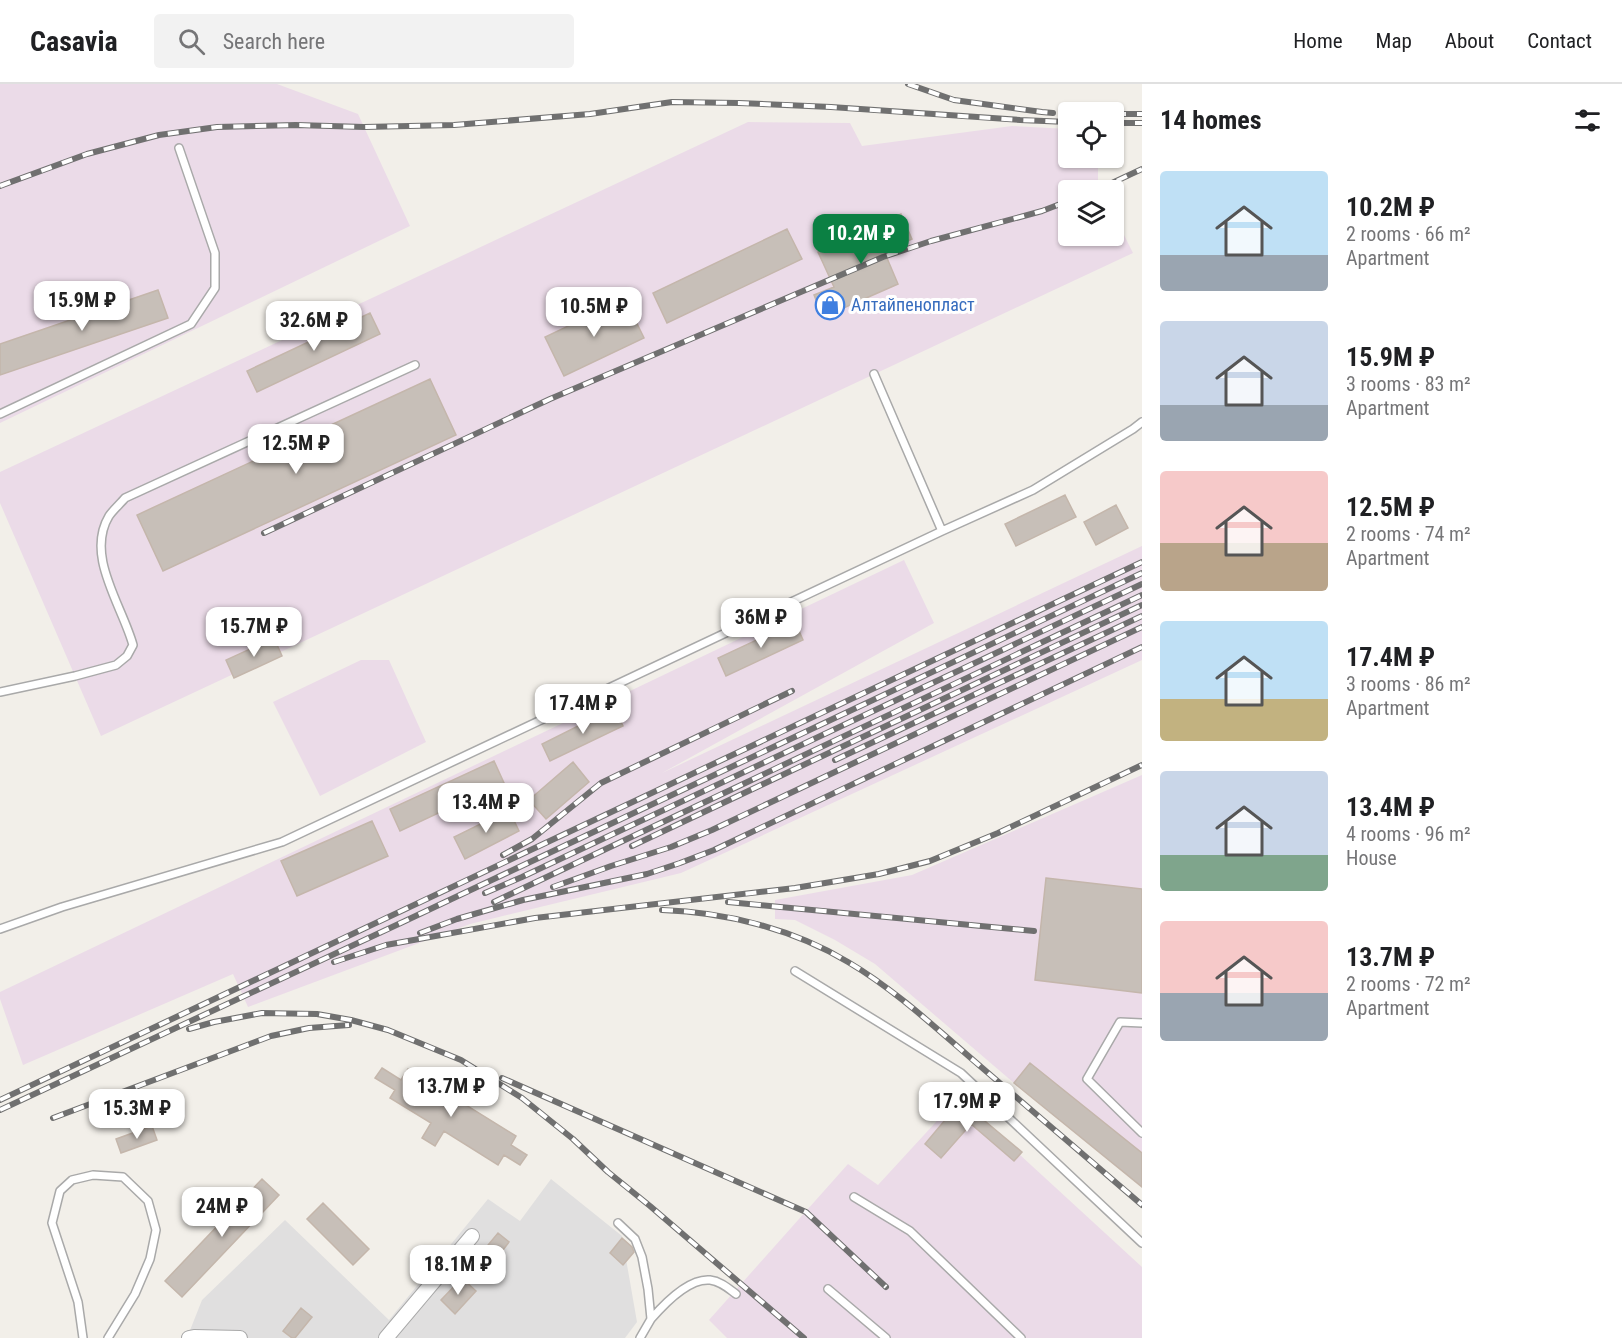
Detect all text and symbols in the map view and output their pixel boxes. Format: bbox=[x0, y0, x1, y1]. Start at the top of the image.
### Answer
search box bbox=[154, 14, 574, 68]
text: Casavia bbox=[30, 25, 118, 58]
icon: search bbox=[175, 25, 208, 58]
text: Search here bbox=[223, 29, 325, 54]
text: Home bbox=[1293, 29, 1343, 53]
text: Map bbox=[1376, 29, 1412, 53]
text: About bbox=[1445, 29, 1494, 53]
text: Contact bbox=[1527, 29, 1592, 53]
map controls bbox=[1058, 102, 1124, 246]
button: locate bbox=[1058, 102, 1124, 168]
icon: filters bbox=[1571, 104, 1604, 137]
text: 14 homes bbox=[1160, 105, 1262, 135]
button: layers bbox=[1058, 180, 1124, 246]
text: 10.2M ₽ bbox=[1346, 192, 1435, 222]
icon: home bbox=[1208, 195, 1280, 267]
pin: 10.2M ₽ bbox=[806, 214, 916, 265]
text: 10.2M ₽ bbox=[827, 221, 895, 245]
text: 2 rooms · 66 m² bbox=[1346, 222, 1471, 246]
text: Apartment bbox=[1346, 246, 1430, 270]
pin: 15.9M ₽ bbox=[27, 281, 137, 332]
pin: 10.5M ₽ bbox=[539, 287, 649, 338]
text: 15.9M ₽ bbox=[48, 288, 116, 312]
shop icon: Алтайпенопласт bbox=[814, 289, 846, 321]
text: 10.5M ₽ bbox=[560, 294, 628, 318]
place label: Алтайпенопласт bbox=[851, 294, 975, 315]
pin: 32.6M ₽ bbox=[259, 301, 369, 352]
text: 32.6M ₽ bbox=[280, 308, 348, 332]
text: 15.9M ₽ bbox=[1346, 342, 1435, 372]
icon: home bbox=[1208, 345, 1280, 417]
text: 3 rooms · 83 m² bbox=[1346, 372, 1471, 396]
text: Apartment bbox=[1346, 396, 1430, 420]
pin: 12.5M ₽ bbox=[241, 424, 351, 475]
text: 12.5M ₽ bbox=[262, 431, 330, 455]
text: 12.5M ₽ bbox=[1346, 492, 1435, 522]
icon: home bbox=[1208, 495, 1280, 567]
text: 2 rooms · 74 m² bbox=[1346, 522, 1471, 546]
text: Apartment bbox=[1346, 546, 1430, 570]
pin: 36M ₽ bbox=[719, 598, 803, 649]
text: 36M ₽ bbox=[735, 605, 787, 629]
pin: 15.7M ₽ bbox=[199, 607, 309, 658]
text: 15.7M ₽ bbox=[220, 614, 288, 638]
text: 17.4M ₽ bbox=[1346, 642, 1435, 672]
icon: home bbox=[1208, 645, 1280, 717]
text: 3 rooms · 86 m² bbox=[1346, 672, 1471, 696]
pin: 17.4M ₽ bbox=[528, 684, 638, 735]
text: 17.4M ₽ bbox=[549, 691, 617, 715]
text: Apartment bbox=[1346, 696, 1430, 720]
pin: 13.4M ₽ bbox=[431, 783, 541, 834]
text: 13.4M ₽ bbox=[452, 790, 520, 814]
text: 13.4M ₽ bbox=[1346, 792, 1435, 822]
icon: home bbox=[1208, 795, 1280, 867]
text: 4 rooms · 96 m² bbox=[1346, 822, 1471, 846]
text: House bbox=[1346, 846, 1397, 870]
text: 13.7M ₽ bbox=[1346, 942, 1435, 972]
icon: home bbox=[1208, 945, 1280, 1017]
text: 2 rooms · 72 m² bbox=[1346, 972, 1471, 996]
text: Apartment bbox=[1346, 996, 1430, 1020]
pin: 13.7M ₽ bbox=[396, 1067, 506, 1118]
text: 13.7M ₽ bbox=[417, 1074, 485, 1098]
pin: 17.9M ₽ bbox=[912, 1082, 1022, 1133]
pin: 15.3M ₽ bbox=[82, 1089, 192, 1140]
text: 17.9M ₽ bbox=[933, 1089, 1001, 1113]
text: 15.3M ₽ bbox=[103, 1096, 171, 1120]
pin: 24M ₽ bbox=[180, 1187, 264, 1238]
text: 24M ₽ bbox=[196, 1194, 248, 1218]
pin: 18.1M ₽ bbox=[403, 1245, 513, 1296]
text: 18.1M ₽ bbox=[424, 1252, 492, 1276]

